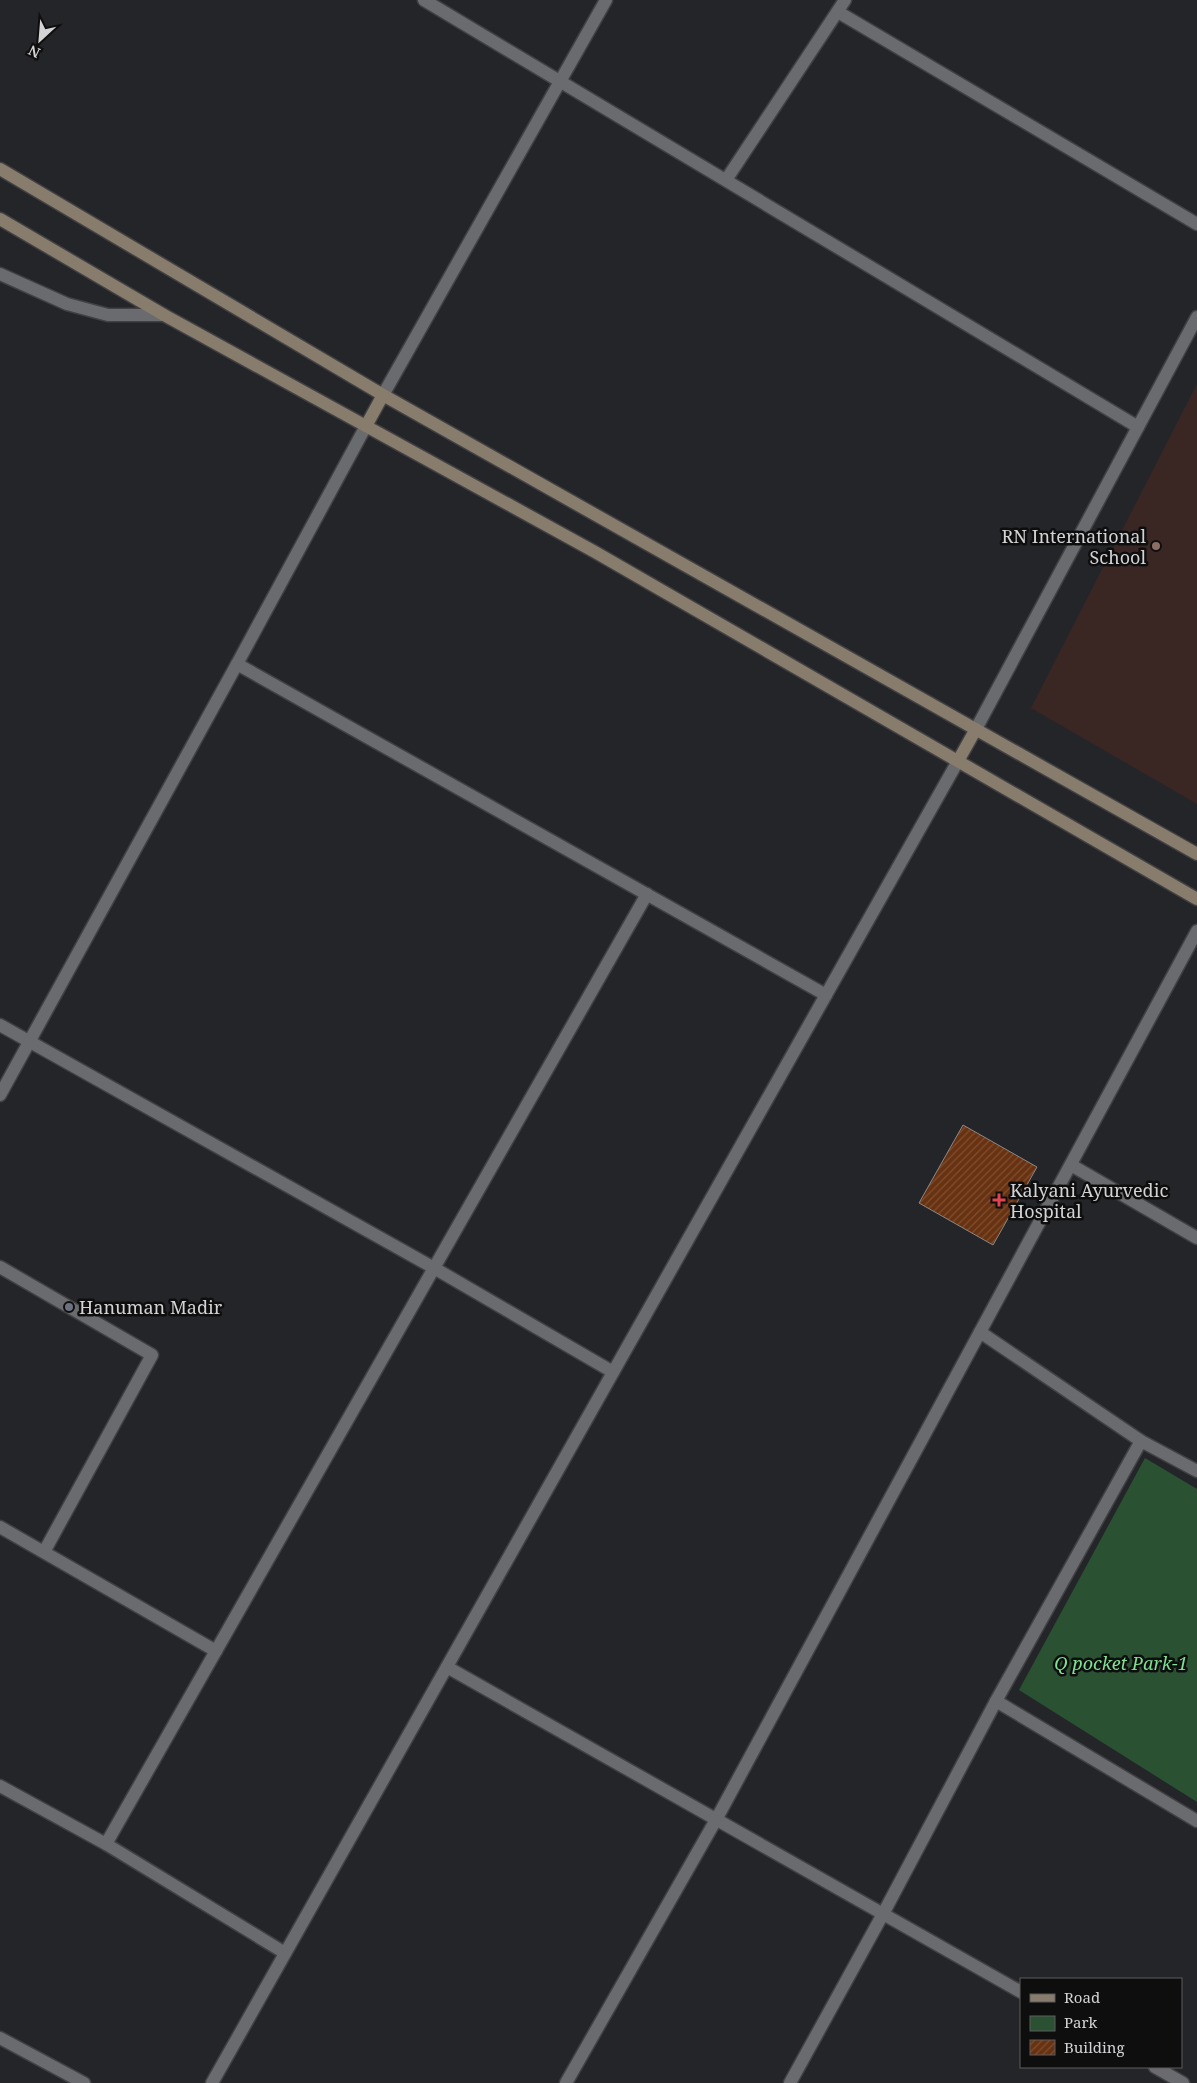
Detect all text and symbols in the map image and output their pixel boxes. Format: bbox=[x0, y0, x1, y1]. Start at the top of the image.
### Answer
north arrow bbox=[15, 15, 65, 65]
text: N bbox=[25, 41, 43, 63]
place label: RN International School bbox=[1002, 524, 1146, 569]
marker: RN International School bbox=[1150, 540, 1162, 552]
place label: Kalyani Ayurvedic Hospital bbox=[1010, 1178, 1168, 1223]
marker: Kalyani Ayurvedic Hospital bbox=[992, 1193, 1006, 1207]
place label: Hanuman Madir bbox=[79, 1295, 223, 1319]
marker: Hanuman Madir bbox=[63, 1301, 75, 1313]
park label: Q pocket Park-1 bbox=[1054, 1651, 1188, 1675]
legend bbox=[1020, 1978, 1182, 2068]
text: Road bbox=[1064, 1987, 1100, 2007]
text: Park bbox=[1064, 2012, 1098, 2032]
text: Building bbox=[1064, 2037, 1125, 2057]

